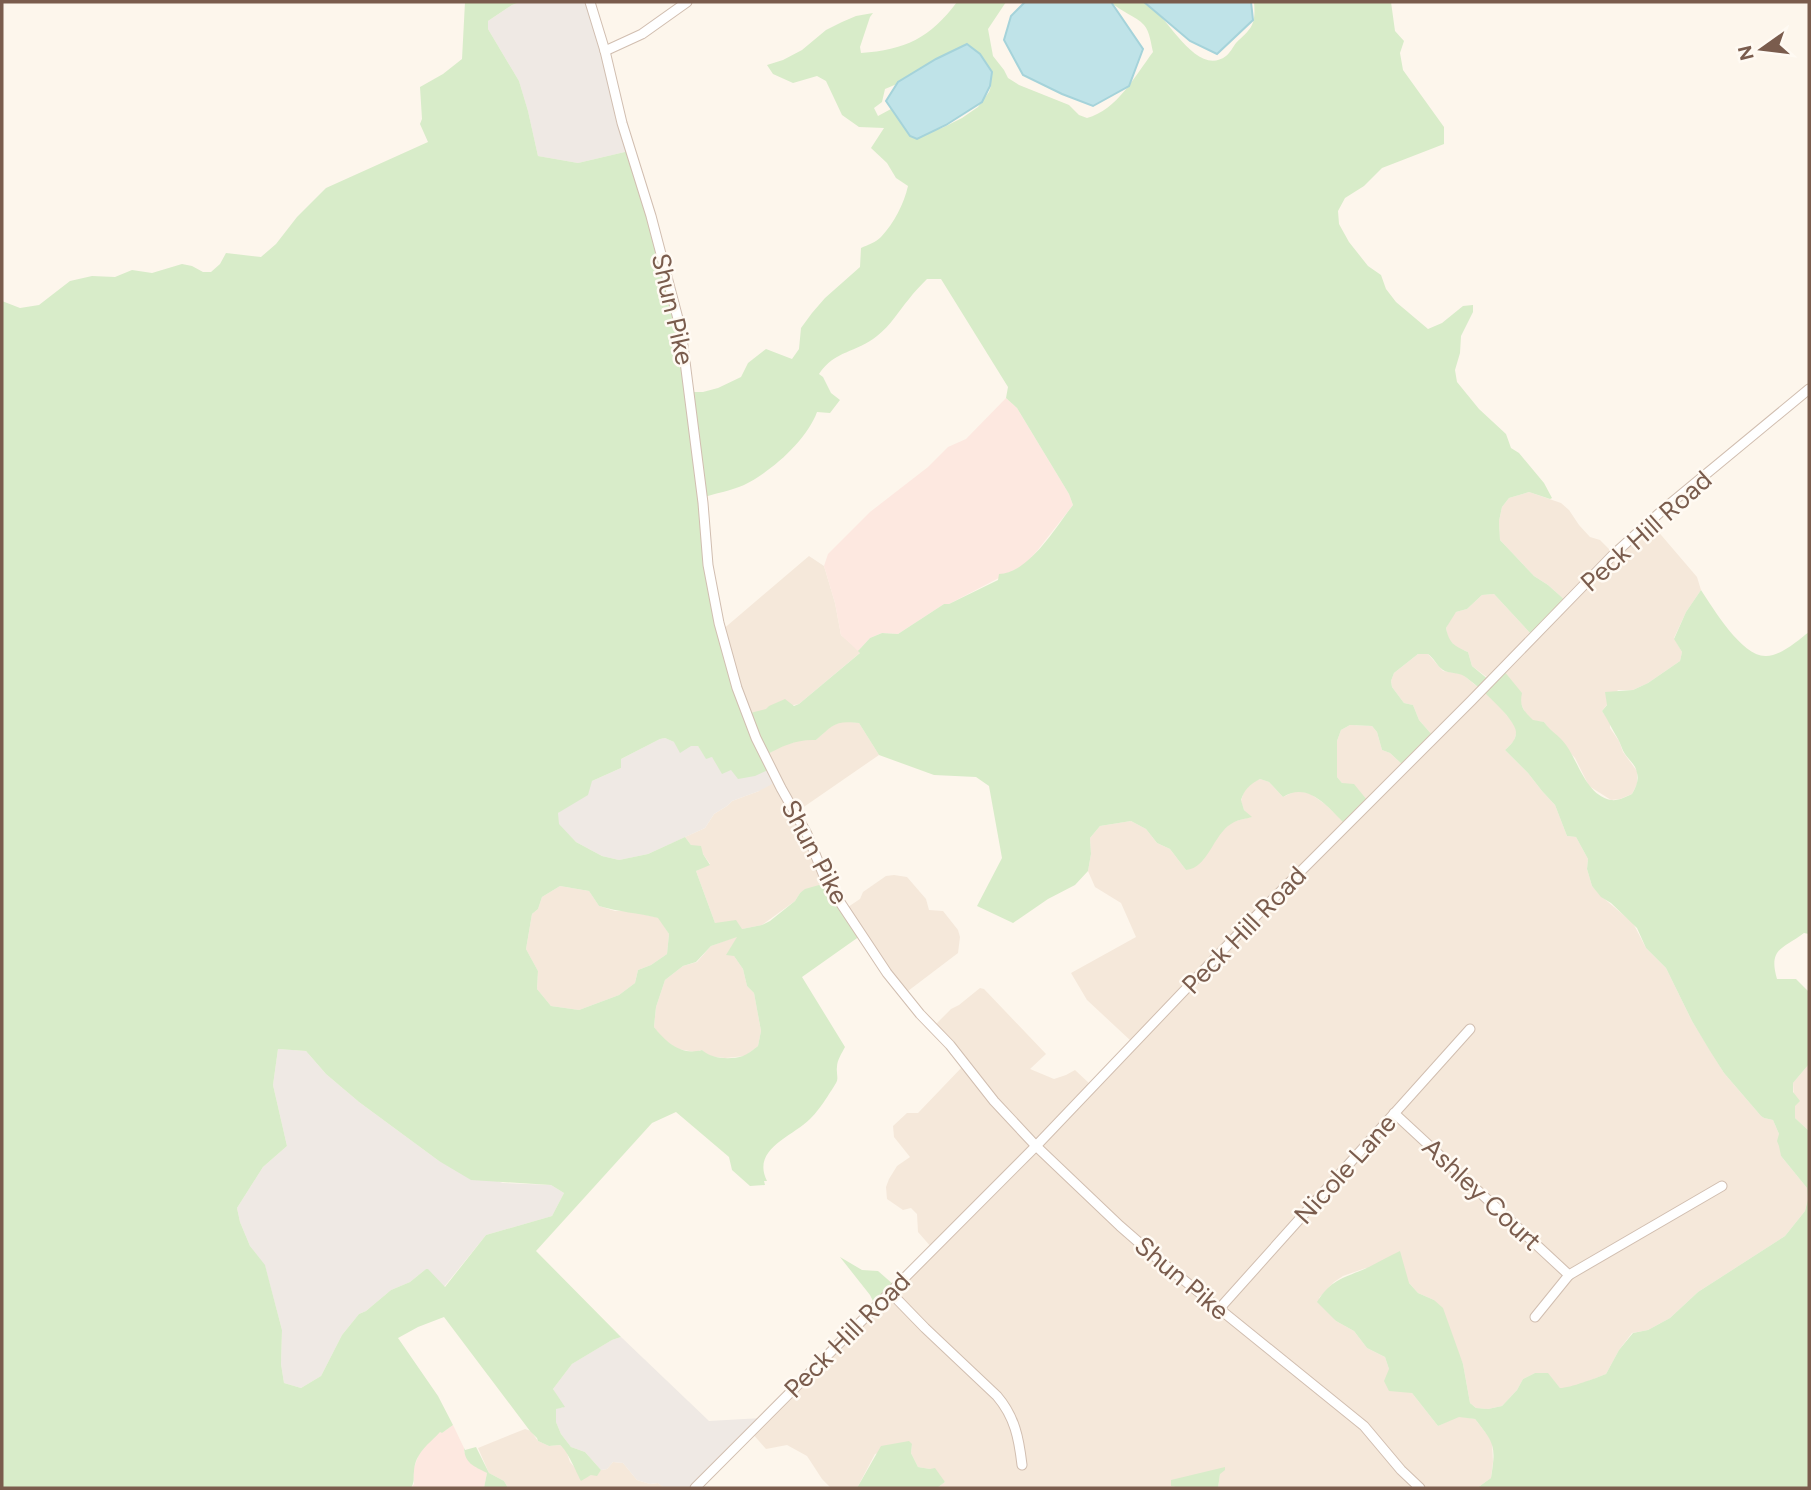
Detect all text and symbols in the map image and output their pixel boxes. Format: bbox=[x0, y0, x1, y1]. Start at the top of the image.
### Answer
north arrow bbox=[1727, 14, 1797, 84]
text: N bbox=[1733, 43, 1759, 63]
street label: Shun Pike bbox=[645, 250, 701, 368]
street label: Peck Hill Road bbox=[1574, 464, 1718, 598]
street label: Shun Pike bbox=[774, 794, 856, 910]
street label: Peck Hill Road bbox=[1175, 859, 1313, 1001]
street label: Nicole Lane bbox=[1287, 1107, 1403, 1231]
street label: Ashley Court bbox=[1416, 1131, 1548, 1257]
street label: Shun Pike bbox=[1128, 1229, 1236, 1327]
street label: Peck Hill Road bbox=[777, 1265, 917, 1405]

